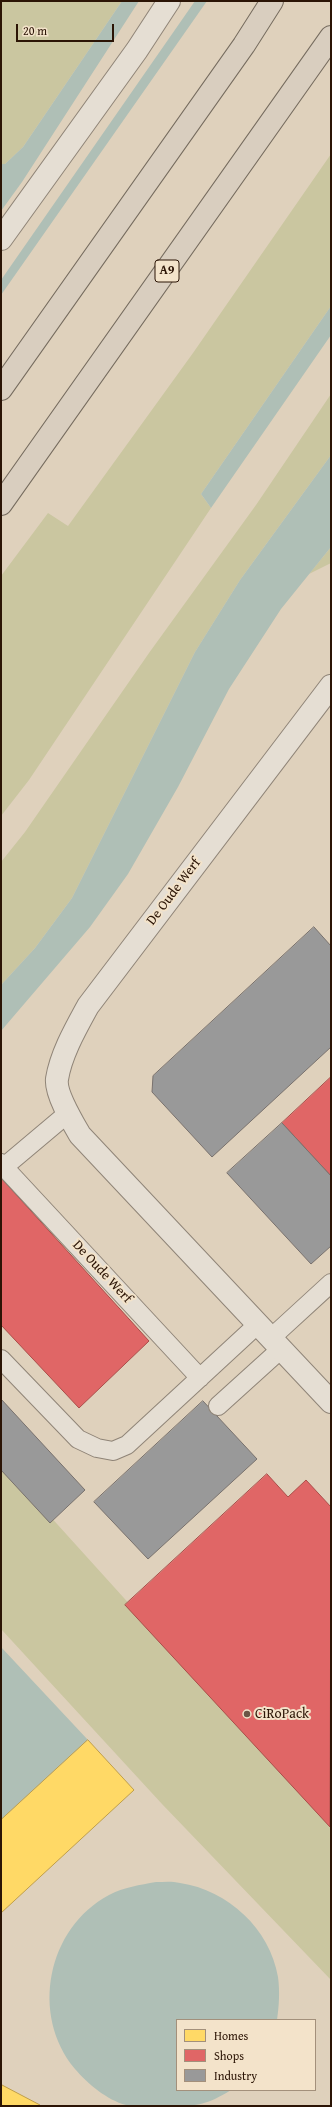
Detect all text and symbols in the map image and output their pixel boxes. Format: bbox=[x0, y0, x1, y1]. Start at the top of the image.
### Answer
scale bar bbox=[18, 16, 116, 42]
text: 20 m bbox=[23, 22, 47, 39]
road number: A9 bbox=[155, 260, 179, 282]
street label: De Oude Werf bbox=[143, 855, 205, 929]
street label: De Oude Werf bbox=[69, 1237, 135, 1307]
place label: CiRoPack bbox=[255, 1706, 309, 1722]
marker: CiRoPack bbox=[242, 1709, 252, 1719]
legend bbox=[176, 2019, 316, 2091]
text: Homes bbox=[214, 2027, 248, 2044]
text: Shops bbox=[214, 2047, 244, 2064]
text: Industry bbox=[214, 2067, 257, 2084]

